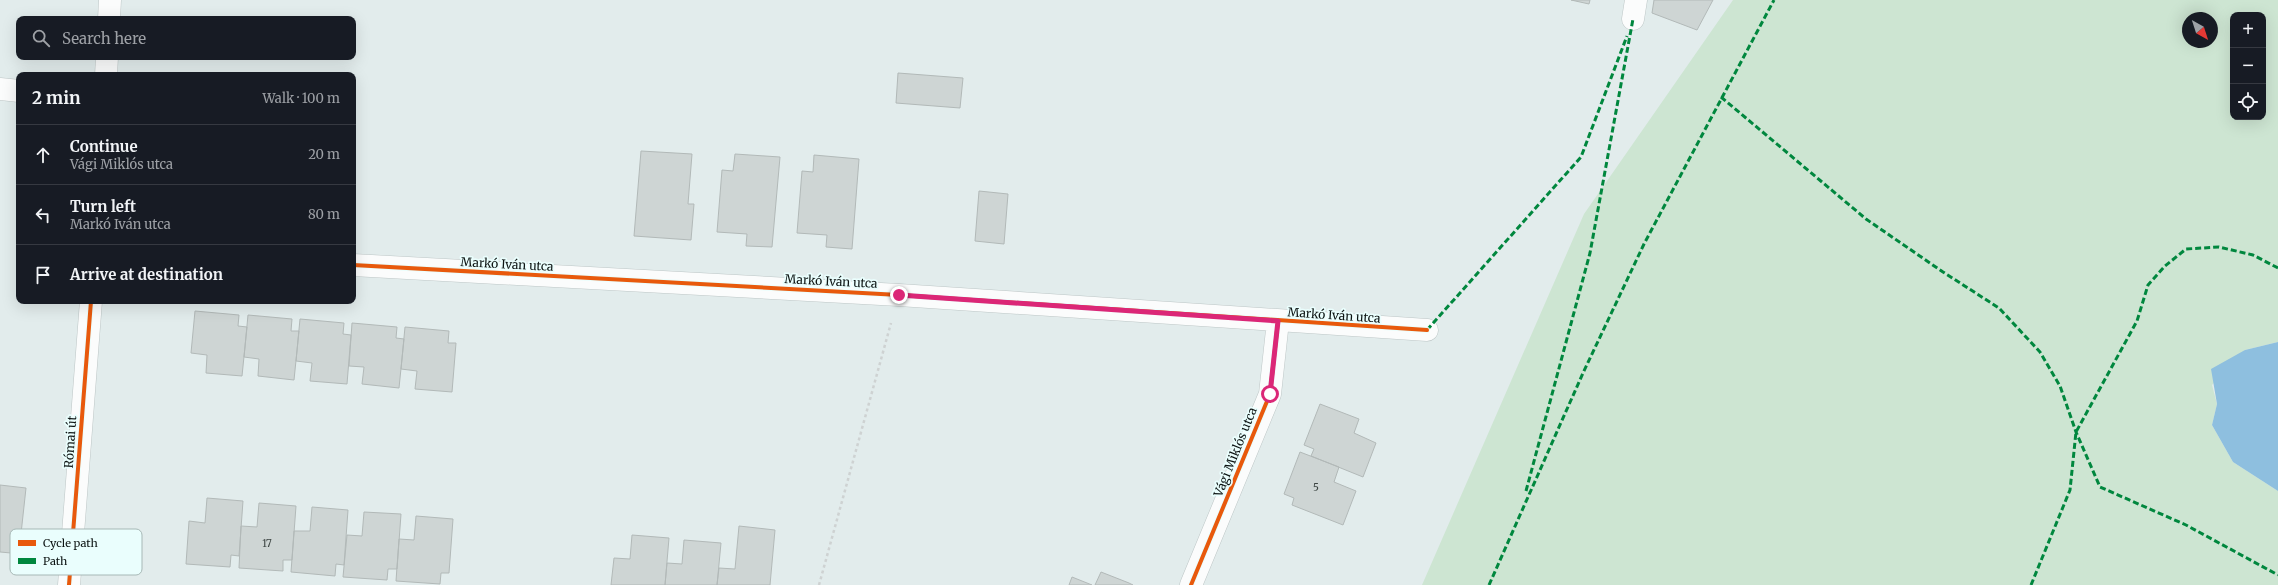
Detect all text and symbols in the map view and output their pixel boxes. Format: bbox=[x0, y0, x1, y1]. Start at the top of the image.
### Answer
north arrow bbox=[2182, 12, 2218, 48]
map controls bbox=[2230, 12, 2266, 120]
button: + bbox=[2230, 12, 2266, 48]
search box bbox=[16, 16, 356, 60]
icon: search bbox=[30, 27, 52, 49]
text: Search here bbox=[62, 29, 146, 48]
button: − bbox=[2230, 48, 2266, 84]
button: locate bbox=[2230, 84, 2266, 120]
text: 2 min bbox=[32, 87, 80, 109]
text: Walk · 100 m bbox=[262, 90, 340, 107]
text: Continue bbox=[70, 137, 138, 156]
icon: ahead bbox=[32, 144, 54, 166]
text: 20 m bbox=[308, 146, 340, 163]
text: Vági Miklós utca bbox=[70, 156, 173, 173]
text: Turn left bbox=[70, 197, 136, 216]
icon: left bbox=[32, 204, 54, 226]
text: 80 m bbox=[308, 206, 340, 223]
text: Markó Iván utca bbox=[70, 216, 171, 233]
street label: Markó Iván utca bbox=[460, 254, 554, 274]
icon: arrive bbox=[32, 264, 54, 286]
text: Arrive at destination bbox=[70, 265, 223, 284]
street label: Markó Iván utca bbox=[784, 271, 878, 291]
route end bbox=[890, 286, 908, 304]
street label: Markó Iván utca bbox=[1287, 304, 1381, 326]
route start bbox=[1261, 385, 1279, 403]
street label: Vági Miklós utca bbox=[1210, 405, 1260, 500]
street label: Római út bbox=[61, 415, 79, 469]
house number: 5 bbox=[1313, 481, 1319, 494]
legend bbox=[10, 529, 142, 575]
text: Cycle path bbox=[43, 536, 98, 550]
house number: 17 bbox=[262, 537, 272, 550]
text: Path bbox=[43, 554, 68, 568]

